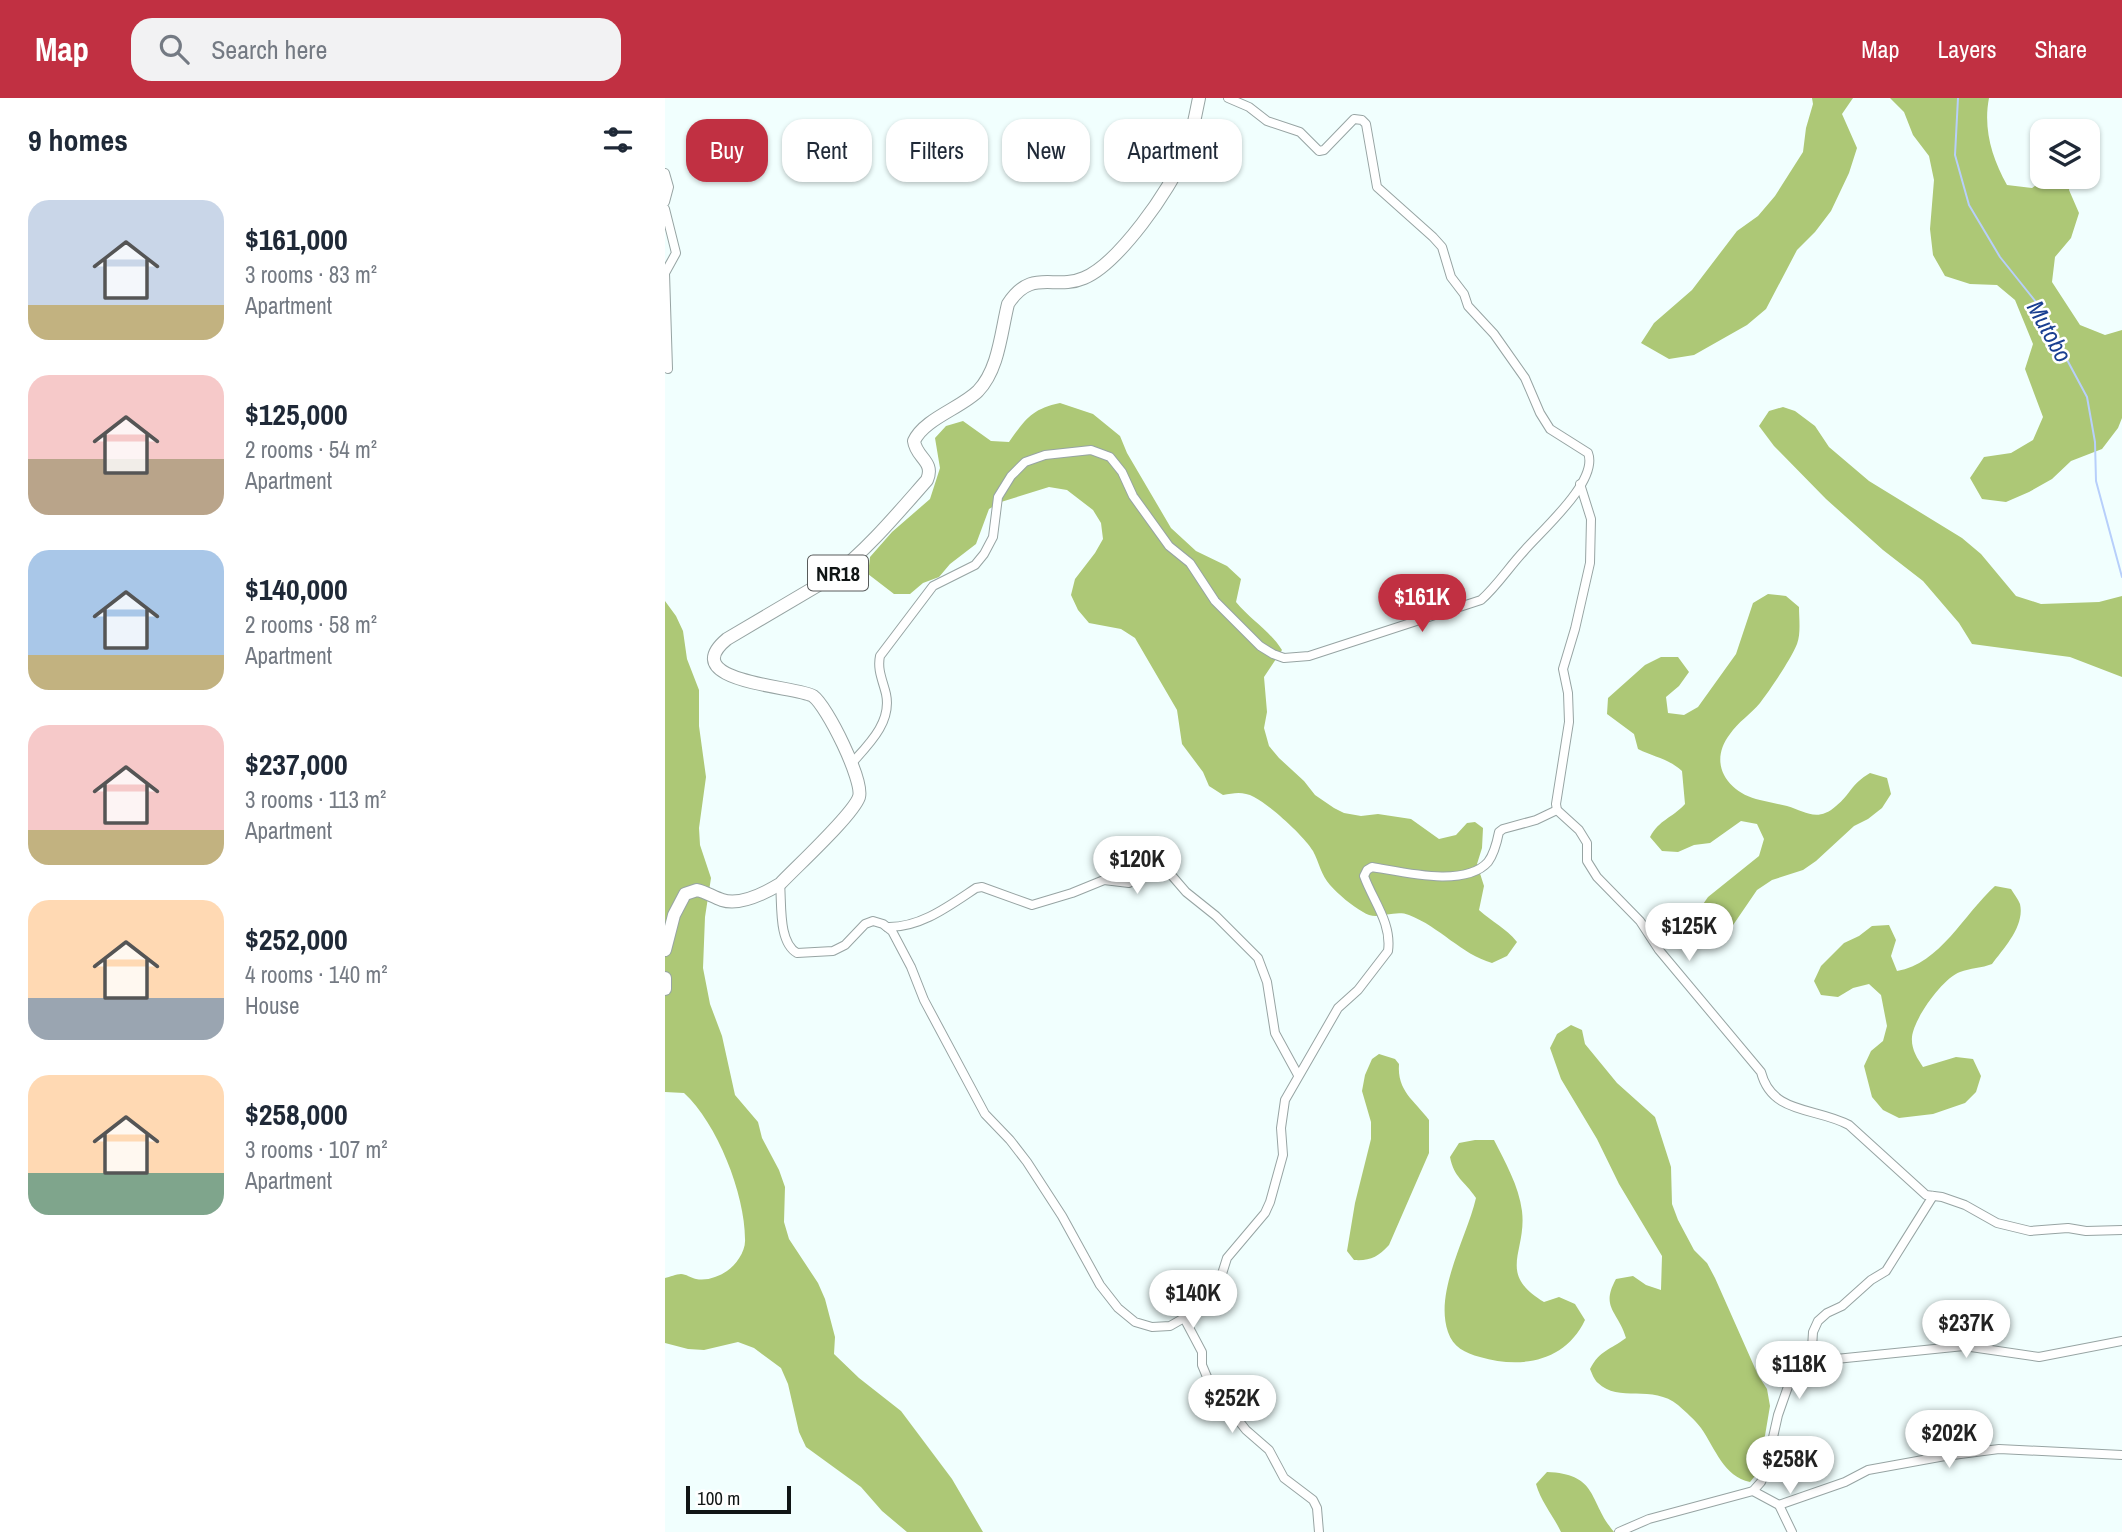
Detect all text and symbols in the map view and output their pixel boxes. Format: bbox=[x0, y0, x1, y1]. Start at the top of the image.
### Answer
search box bbox=[131, 18, 621, 81]
text: Map bbox=[35, 27, 89, 71]
icon: search bbox=[155, 30, 193, 68]
text: Search here bbox=[211, 32, 327, 67]
text: Map bbox=[1861, 33, 1899, 65]
text: Layers bbox=[1937, 33, 1996, 65]
text: Share bbox=[2034, 33, 2087, 65]
chip: Buy bbox=[686, 119, 768, 182]
chip: Rent bbox=[782, 119, 872, 182]
chip: Filters bbox=[886, 119, 988, 182]
chip: New bbox=[1002, 119, 1090, 182]
chip: Apartment bbox=[1104, 119, 1242, 182]
map controls bbox=[2030, 119, 2100, 189]
button: layers bbox=[2030, 119, 2100, 189]
text: 9 homes bbox=[28, 120, 128, 160]
icon: filters bbox=[599, 121, 637, 159]
text: $161,000 bbox=[245, 219, 348, 259]
icon: home bbox=[84, 228, 168, 312]
text: 3 rooms · 83 m² bbox=[245, 259, 377, 290]
text: Apartment bbox=[245, 290, 332, 321]
water label: Mutobo bbox=[2020, 295, 2080, 368]
text: $125,000 bbox=[245, 394, 348, 434]
icon: home bbox=[84, 403, 168, 487]
text: 2 rooms · 54 m² bbox=[245, 434, 377, 465]
text: Apartment bbox=[245, 465, 332, 496]
road number: NR18 bbox=[808, 556, 868, 590]
text: $140,000 bbox=[245, 569, 348, 609]
pin: $161K bbox=[1373, 574, 1471, 634]
icon: home bbox=[84, 578, 168, 662]
text: $161K bbox=[1394, 581, 1450, 612]
text: 2 rooms · 58 m² bbox=[245, 609, 377, 640]
text: Apartment bbox=[245, 640, 332, 671]
text: $237,000 bbox=[245, 744, 348, 784]
icon: home bbox=[84, 753, 168, 837]
text: 3 rooms · 113 m² bbox=[245, 784, 386, 815]
text: Apartment bbox=[245, 815, 332, 846]
pin: $120K bbox=[1088, 836, 1186, 896]
text: $120K bbox=[1109, 843, 1165, 874]
pin: $125K bbox=[1640, 904, 1738, 963]
text: $125K bbox=[1661, 910, 1717, 941]
text: $252,000 bbox=[245, 919, 348, 959]
icon: home bbox=[84, 928, 168, 1012]
text: 4 rooms · 140 m² bbox=[245, 959, 388, 990]
text: House bbox=[245, 990, 300, 1021]
text: $258,000 bbox=[245, 1094, 348, 1134]
icon: home bbox=[84, 1103, 168, 1187]
text: 3 rooms · 107 m² bbox=[245, 1134, 388, 1165]
text: Apartment bbox=[245, 1165, 332, 1196]
pin: $140K bbox=[1144, 1270, 1242, 1330]
text: $140K bbox=[1165, 1277, 1221, 1308]
pin: $237K bbox=[1917, 1300, 2015, 1360]
text: $237K bbox=[1938, 1307, 1994, 1338]
pin: $118K bbox=[1750, 1342, 1848, 1401]
text: $118K bbox=[1772, 1348, 1826, 1379]
pin: $252K bbox=[1183, 1376, 1281, 1435]
text: $252K bbox=[1204, 1382, 1260, 1413]
pin: $202K bbox=[1900, 1410, 1998, 1470]
text: $202K bbox=[1921, 1417, 1977, 1448]
pin: $258K bbox=[1741, 1436, 1839, 1496]
text: $258K bbox=[1762, 1443, 1818, 1474]
scale bar bbox=[686, 1483, 791, 1515]
text: 100 m bbox=[697, 1485, 740, 1511]

